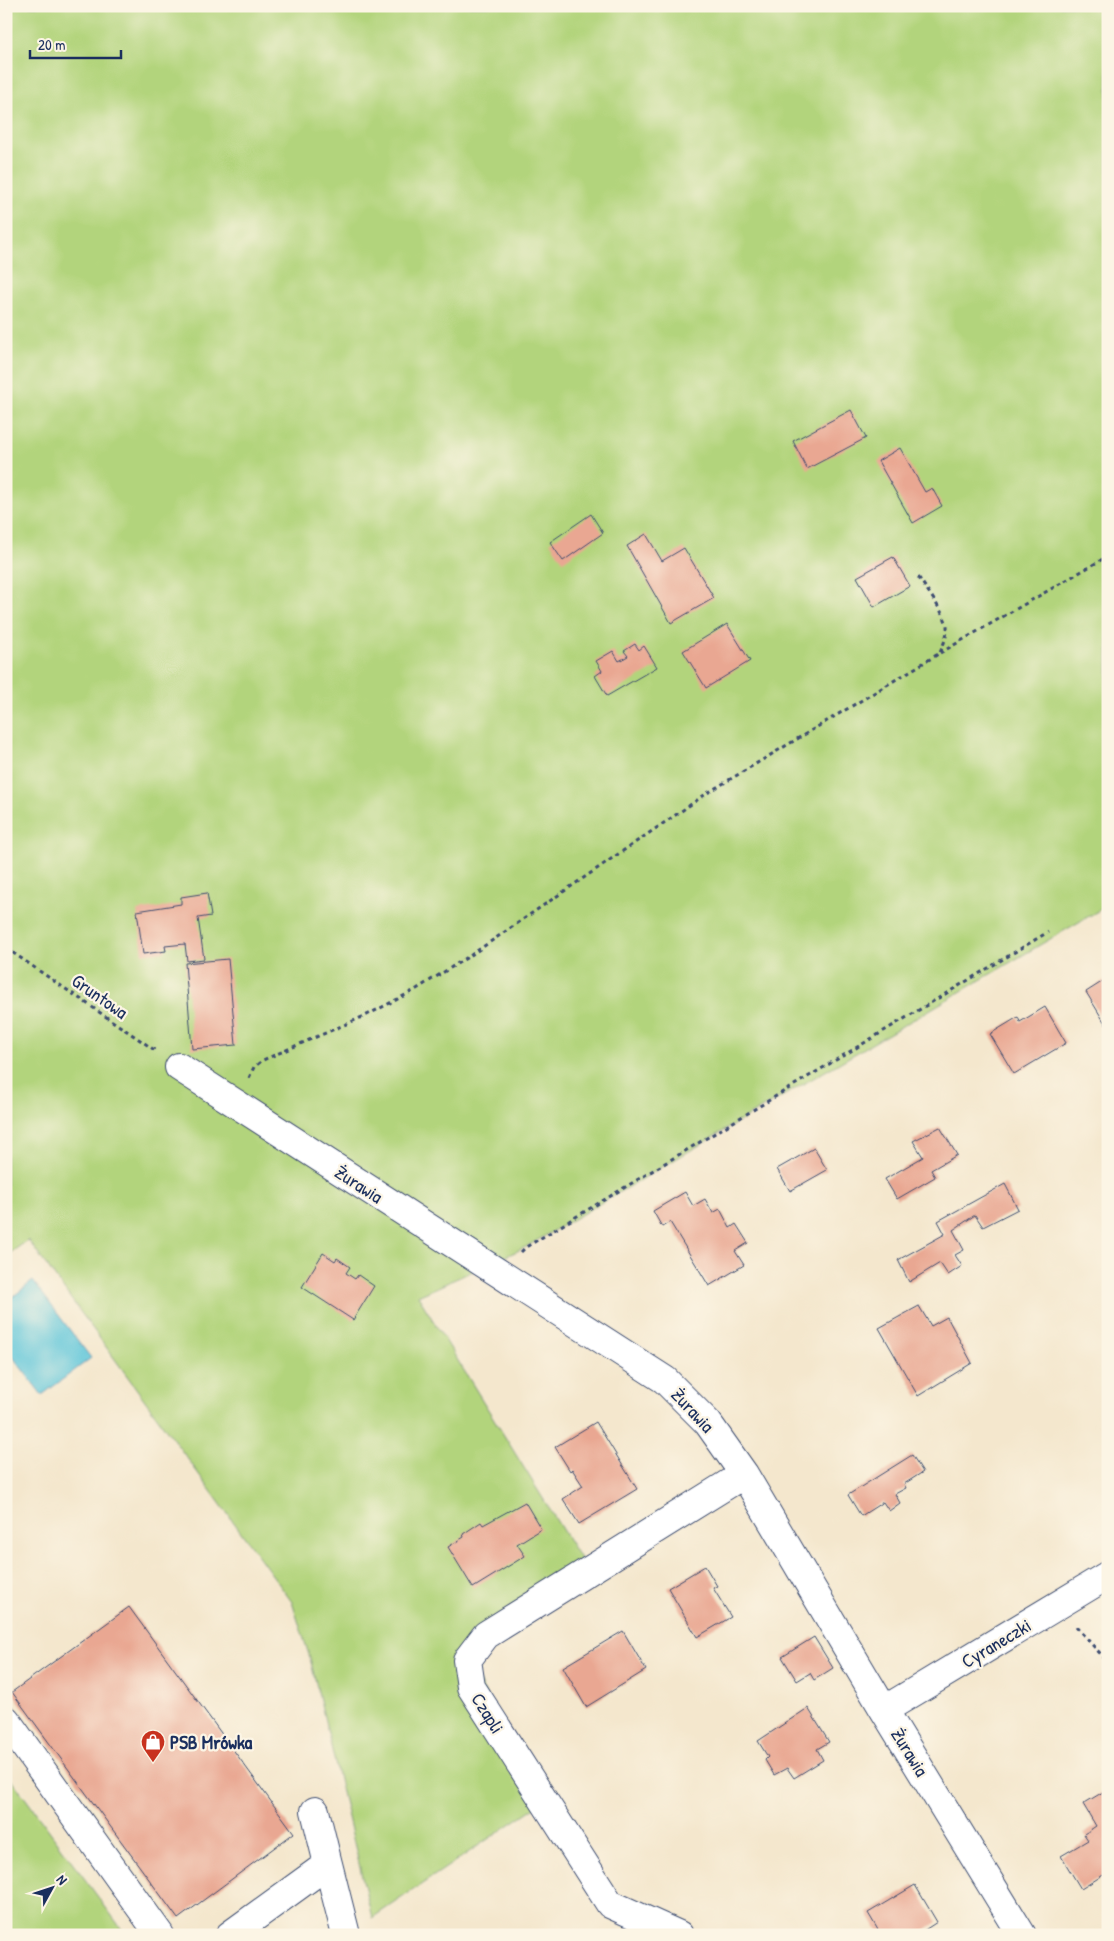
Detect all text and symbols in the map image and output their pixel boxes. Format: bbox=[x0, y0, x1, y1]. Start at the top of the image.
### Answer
scale bar bbox=[30, 28, 121, 60]
text: 20 m bbox=[38, 34, 65, 55]
street label: Gruntowa bbox=[67, 967, 134, 1025]
street label: Żurawia bbox=[330, 1159, 389, 1209]
street label: Żurawia bbox=[666, 1382, 721, 1438]
street label: Cyraneczki bbox=[956, 1612, 1036, 1674]
street label: Czapli bbox=[465, 1688, 511, 1738]
street label: Żurawia bbox=[885, 1723, 935, 1782]
shop icon: PSB Mrówka bbox=[140, 1729, 166, 1763]
place label: PSB Mrówka bbox=[170, 1729, 253, 1755]
north arrow bbox=[28, 1864, 78, 1914]
text: N bbox=[53, 1870, 72, 1889]

